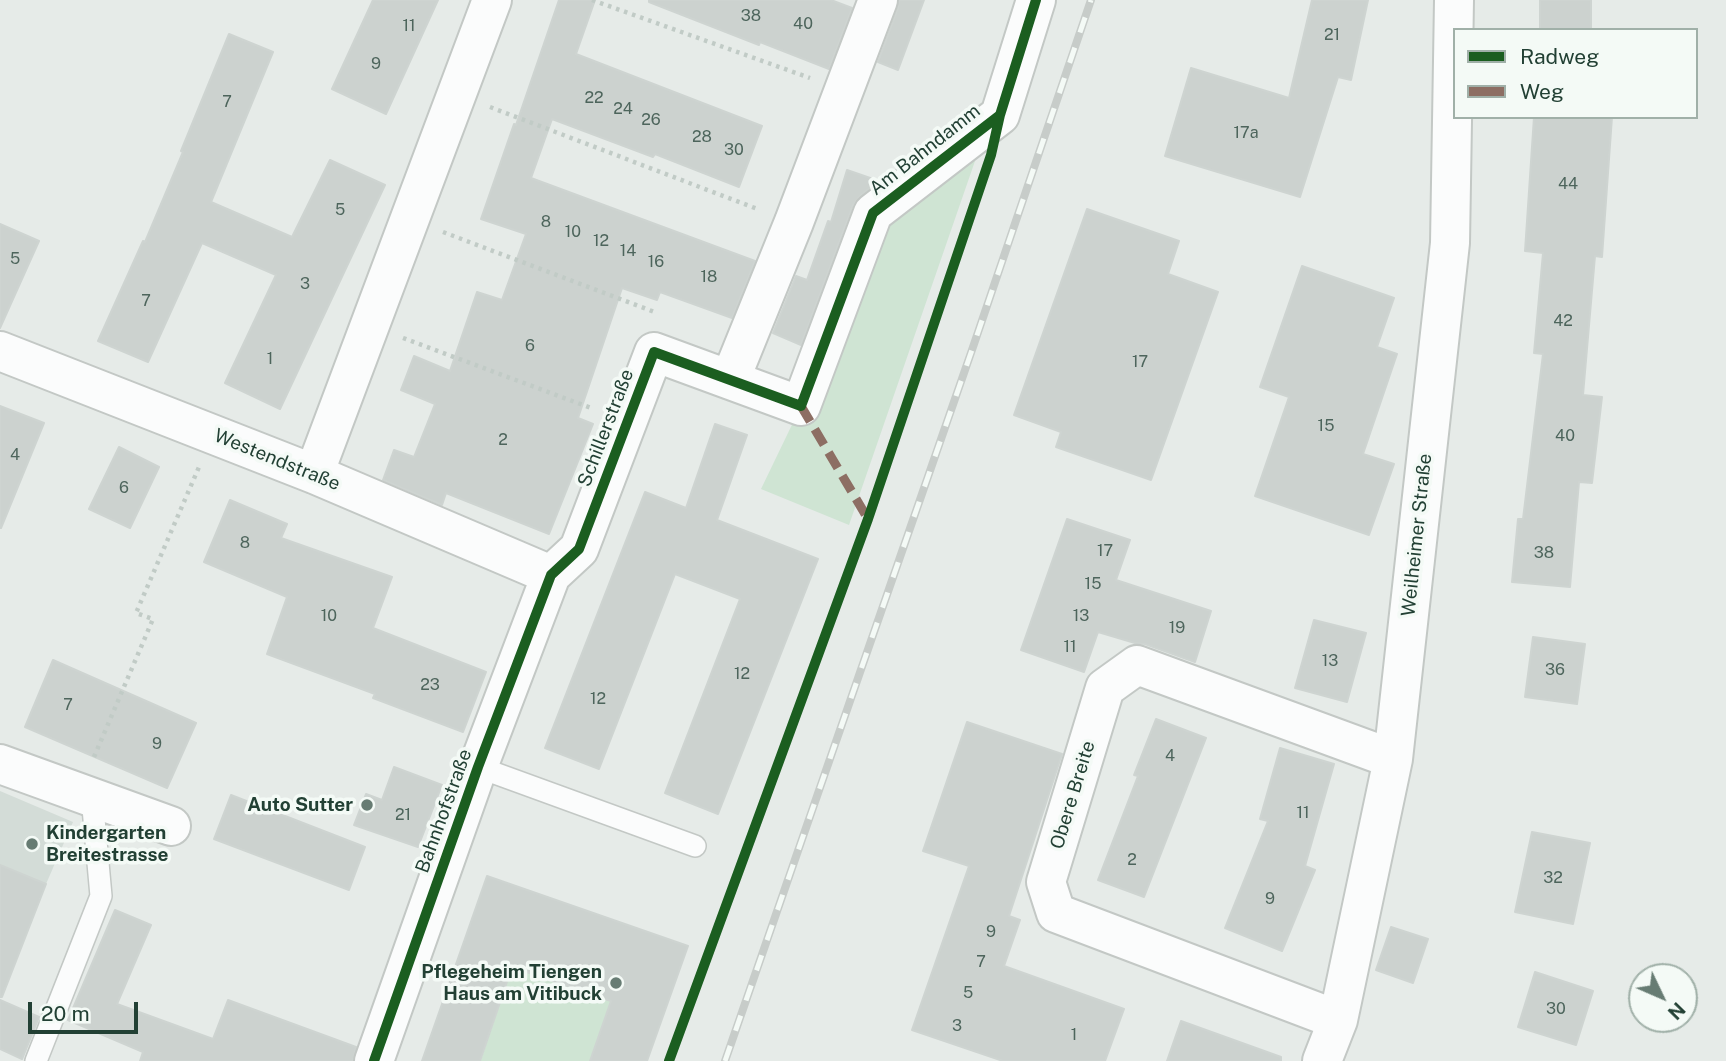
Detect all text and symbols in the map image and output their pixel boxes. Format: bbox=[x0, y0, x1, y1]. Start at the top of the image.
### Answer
house number: 38 bbox=[741, 6, 761, 26]
house number: 40 bbox=[793, 14, 813, 34]
house number: 11 bbox=[402, 16, 416, 36]
house number: 21 bbox=[1324, 25, 1340, 45]
legend bbox=[1453, 28, 1698, 119]
text: Radweg bbox=[1520, 44, 1599, 69]
house number: 9 bbox=[371, 54, 381, 74]
text: Weg bbox=[1520, 79, 1564, 104]
house number: 22 bbox=[584, 88, 604, 108]
house number: 7 bbox=[222, 92, 232, 112]
house number: 24 bbox=[613, 99, 633, 119]
street label: Am Bahndamm bbox=[865, 100, 985, 200]
house number: 26 bbox=[641, 110, 661, 130]
house number: 17a bbox=[1234, 123, 1258, 143]
house number: 28 bbox=[692, 127, 712, 147]
house number: 30 bbox=[724, 140, 744, 160]
house number: 44 bbox=[1558, 174, 1578, 194]
house number: 5 bbox=[335, 200, 345, 220]
house number: 8 bbox=[541, 212, 551, 232]
house number: 10 bbox=[565, 222, 581, 242]
house number: 12 bbox=[593, 231, 609, 251]
house number: 14 bbox=[620, 241, 636, 261]
house number: 5 bbox=[10, 249, 20, 269]
house number: 16 bbox=[648, 252, 664, 272]
house number: 18 bbox=[701, 267, 717, 287]
house number: 3 bbox=[300, 274, 310, 294]
house number: 7 bbox=[141, 291, 151, 311]
house number: 42 bbox=[1553, 311, 1573, 331]
house number: 6 bbox=[525, 336, 535, 356]
house number: 1 bbox=[267, 349, 273, 369]
house number: 17 bbox=[1132, 352, 1148, 372]
street label: Schillerstraße bbox=[573, 366, 639, 490]
house number: 15 bbox=[1318, 416, 1334, 436]
street label: Westendstraße bbox=[211, 424, 343, 496]
house number: 40 bbox=[1555, 426, 1575, 446]
house number: 2 bbox=[498, 430, 508, 450]
house number: 4 bbox=[10, 445, 20, 465]
street label: Weilheimer Straße bbox=[1397, 452, 1437, 618]
house number: 6 bbox=[119, 478, 129, 498]
house number: 8 bbox=[240, 533, 250, 553]
house number: 17 bbox=[1097, 541, 1113, 561]
house number: 38 bbox=[1534, 543, 1554, 563]
house number: 15 bbox=[1085, 574, 1101, 594]
house number: 10 bbox=[321, 606, 337, 626]
house number: 13 bbox=[1073, 606, 1089, 626]
house number: 19 bbox=[1169, 618, 1185, 638]
house number: 11 bbox=[1063, 637, 1077, 657]
house number: 13 bbox=[1322, 651, 1338, 671]
house number: 36 bbox=[1545, 660, 1565, 680]
house number: 12 bbox=[734, 664, 750, 684]
house number: 23 bbox=[420, 675, 440, 695]
house number: 12 bbox=[590, 689, 606, 709]
house number: 7 bbox=[63, 695, 73, 715]
house number: 9 bbox=[152, 734, 162, 754]
street label: Obere Breite bbox=[1046, 738, 1100, 852]
street label: Bahnhofstraße bbox=[411, 746, 477, 876]
house number: 4 bbox=[1165, 746, 1175, 766]
place label: Auto Sutter bbox=[247, 794, 353, 816]
marker: Auto Sutter bbox=[359, 797, 375, 813]
house number: 11 bbox=[1296, 803, 1310, 823]
house number: 21 bbox=[395, 805, 411, 825]
place label: Kindergarten Breitestrasse bbox=[46, 822, 168, 866]
marker: Kindergarten Breitestrasse bbox=[24, 836, 40, 852]
house number: 2 bbox=[1127, 850, 1137, 870]
house number: 32 bbox=[1543, 868, 1563, 888]
house number: 9 bbox=[1265, 889, 1275, 909]
house number: 9 bbox=[986, 922, 996, 942]
house number: 7 bbox=[976, 952, 986, 972]
place label: Pflegeheim Tiengen Haus am Vitibuck bbox=[421, 961, 602, 1005]
north arrow bbox=[1628, 963, 1698, 1033]
marker: Pflegeheim Tiengen Haus am Vitibuck bbox=[608, 975, 624, 991]
house number: 5 bbox=[963, 983, 973, 1003]
scale bar bbox=[32, 988, 142, 1032]
text: N bbox=[1664, 998, 1690, 1024]
house number: 30 bbox=[1546, 999, 1566, 1019]
text: 20 m bbox=[41, 1001, 90, 1026]
house number: 3 bbox=[952, 1016, 962, 1036]
house number: 1 bbox=[1071, 1025, 1077, 1045]

